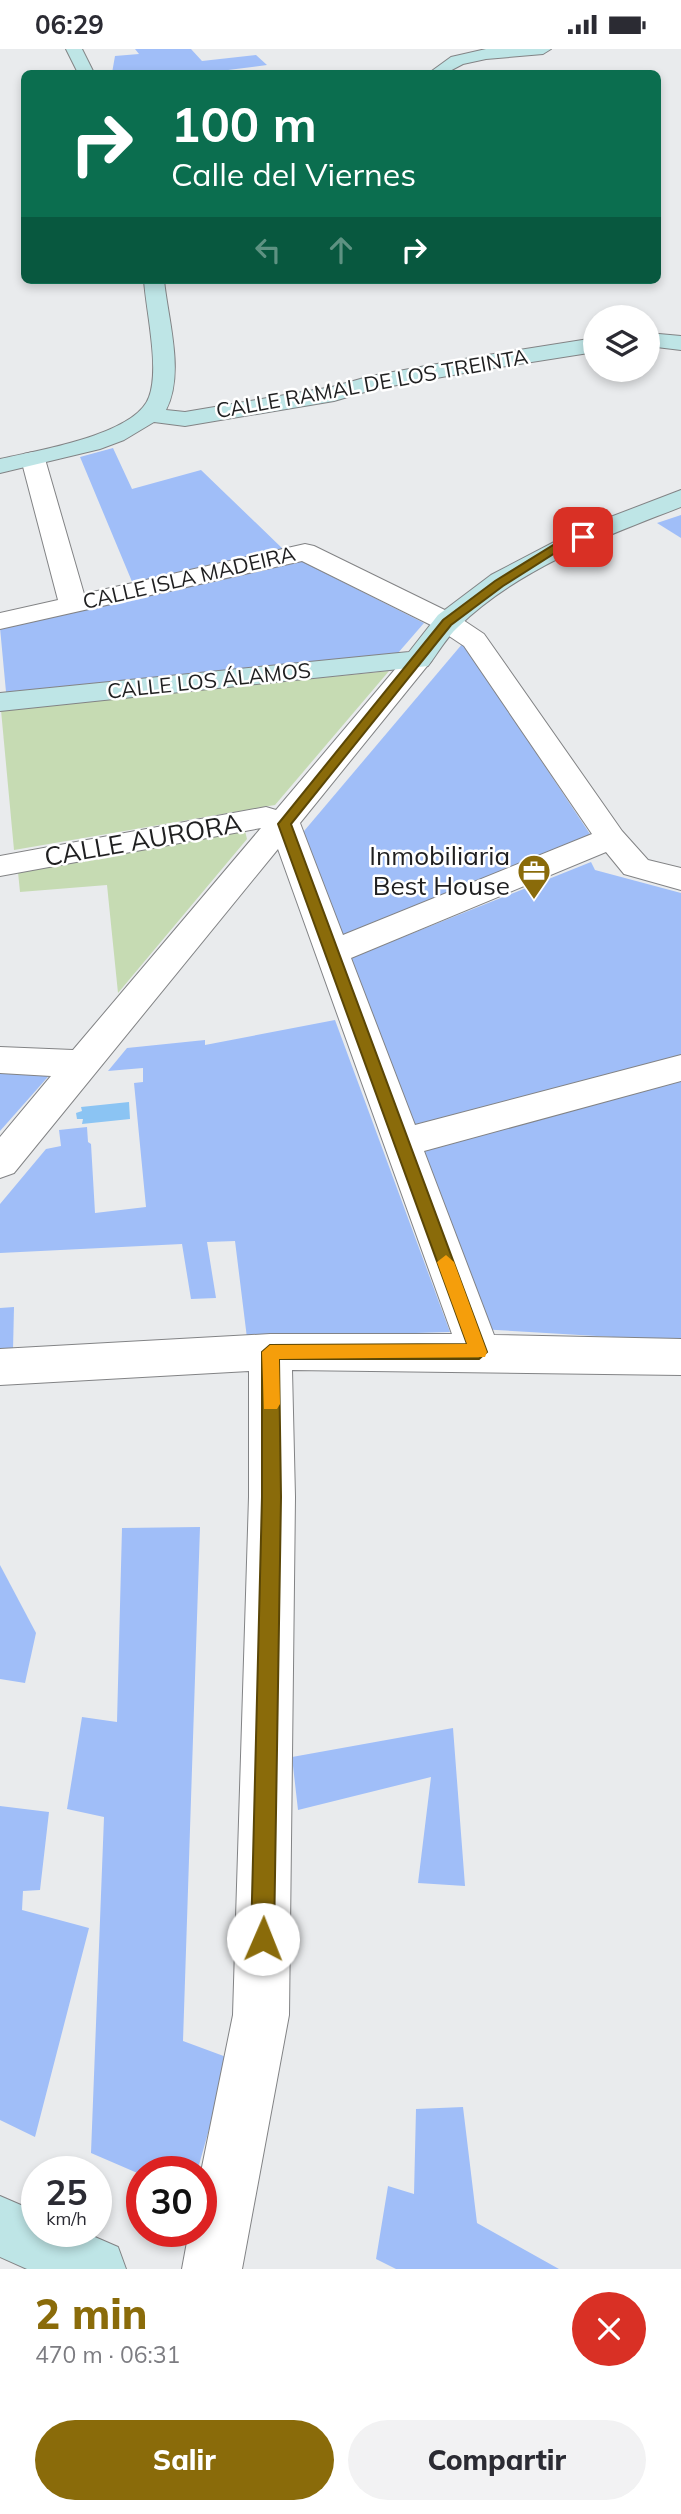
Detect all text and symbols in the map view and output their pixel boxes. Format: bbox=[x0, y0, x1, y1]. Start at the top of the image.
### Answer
text: 06:29 bbox=[35, 8, 104, 41]
text: 100 m bbox=[171, 93, 317, 154]
icon: right bbox=[56, 98, 147, 189]
text: Calle del Viernes bbox=[171, 154, 416, 194]
icon: left bbox=[249, 231, 287, 269]
icon: ahead bbox=[322, 231, 360, 269]
icon: right bbox=[395, 231, 433, 269]
map controls bbox=[583, 305, 660, 382]
button: layers bbox=[583, 305, 660, 382]
street label: CALLE RAMAL DE LOS TREINTA bbox=[214, 343, 530, 423]
pin bbox=[553, 507, 613, 567]
icon: arrive bbox=[564, 518, 602, 556]
street label: CALLE ISLA MADEIRA bbox=[80, 540, 298, 614]
street label: CALLE LOS ÁLAMOS bbox=[106, 656, 312, 704]
street label: CALLE AURORA bbox=[42, 806, 244, 873]
place label: Inmobiliaria Best House bbox=[369, 839, 510, 902]
office icon: Inmobiliaria Best House bbox=[515, 852, 553, 901]
position arrow bbox=[226, 1902, 300, 1976]
speed limit sign: 30 bbox=[126, 2156, 217, 2247]
text: 25 bbox=[45, 2170, 88, 2214]
text: km/h bbox=[46, 2207, 87, 2230]
text: 2 min bbox=[35, 2287, 148, 2340]
button: close bbox=[572, 2292, 646, 2366]
text: 470 m · 06:31 bbox=[35, 2340, 180, 2369]
button: Salir bbox=[35, 2420, 334, 2500]
button: Compartir bbox=[348, 2420, 646, 2500]

